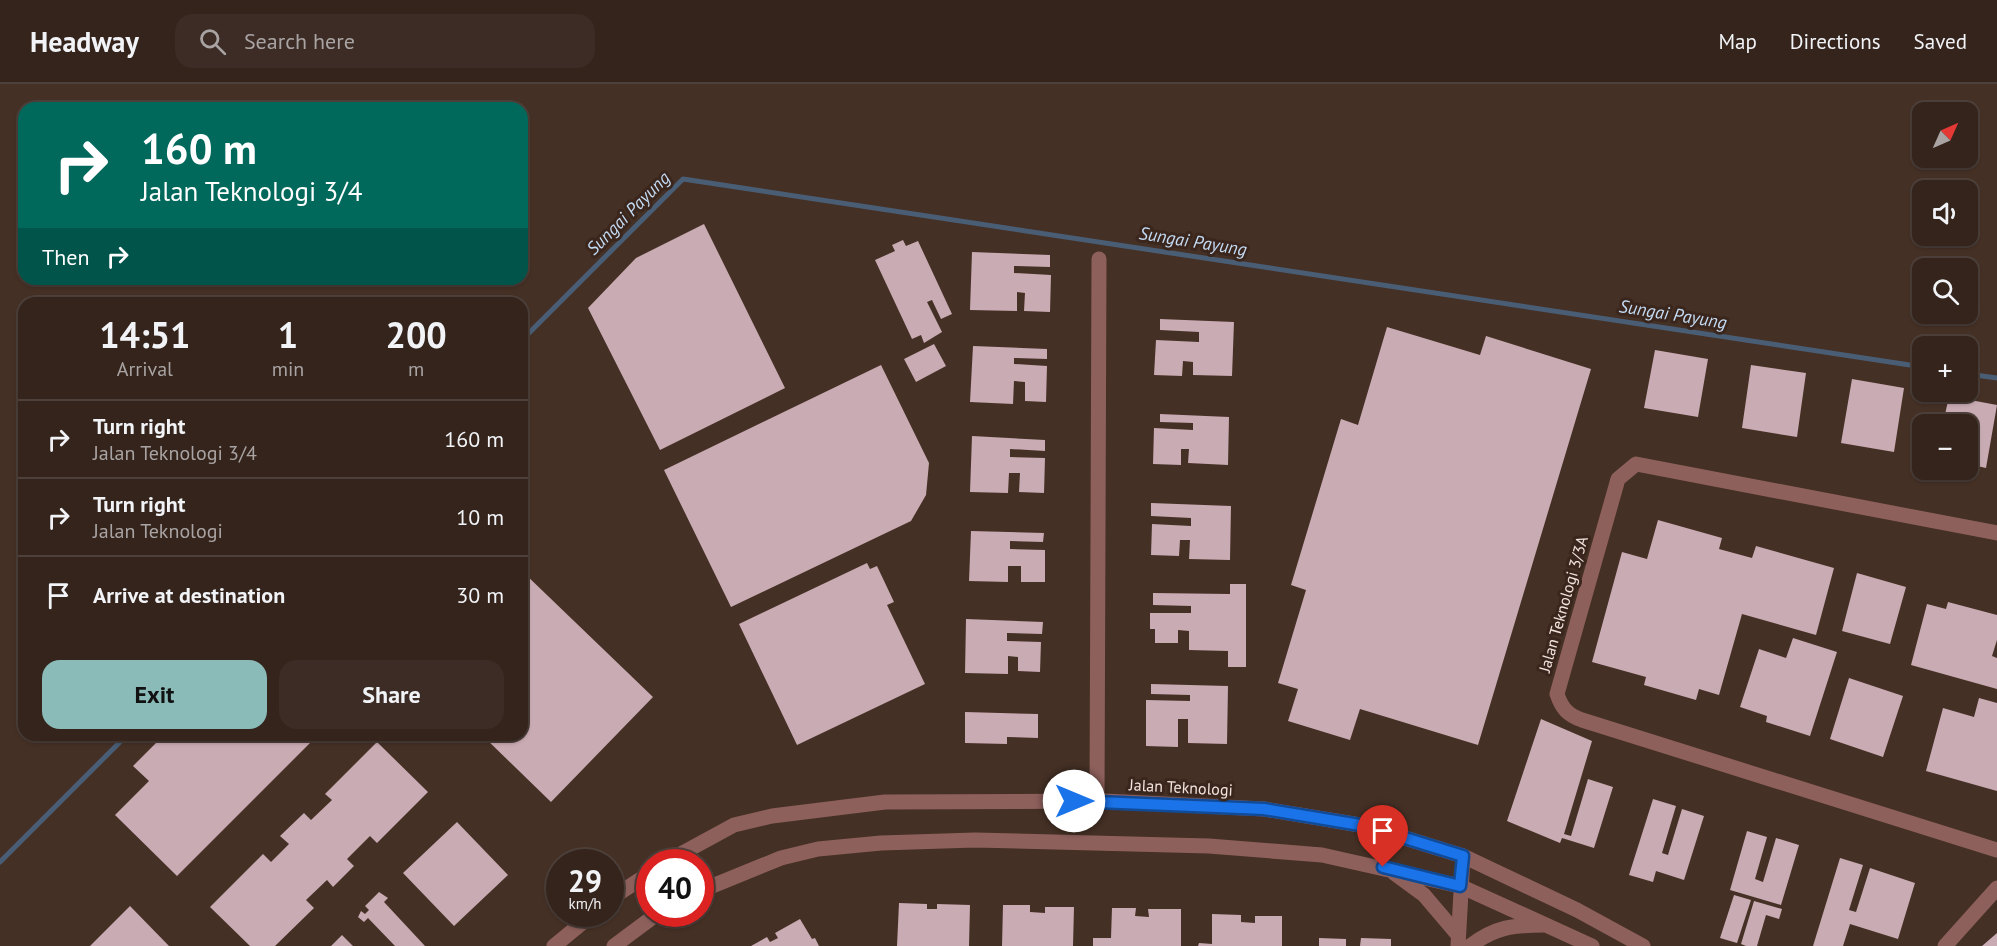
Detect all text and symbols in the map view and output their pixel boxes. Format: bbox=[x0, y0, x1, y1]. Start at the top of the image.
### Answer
search box bbox=[175, 14, 595, 68]
text: Headway bbox=[30, 23, 139, 60]
icon: search bbox=[196, 25, 229, 58]
text: Search here bbox=[244, 27, 355, 55]
text: Map bbox=[1718, 28, 1757, 55]
text: Directions bbox=[1790, 28, 1881, 55]
text: Saved bbox=[1914, 28, 1967, 55]
north arrow bbox=[1912, 102, 1978, 168]
map controls bbox=[1912, 102, 1978, 480]
text: 160 m bbox=[141, 121, 257, 176]
icon: right bbox=[42, 126, 120, 204]
water label: Sungai Payung bbox=[581, 166, 675, 260]
text: Jalan Teknologi 3/4 bbox=[141, 174, 362, 208]
button: sound bbox=[1912, 180, 1978, 246]
water label: Sungai Payung bbox=[1137, 221, 1249, 261]
icon: right bbox=[101, 240, 134, 273]
text: Then bbox=[42, 243, 89, 271]
button: search bbox=[1912, 258, 1978, 324]
water label: Sungai Payung bbox=[1617, 294, 1729, 334]
text: 14:51 bbox=[99, 311, 191, 358]
text: 1 bbox=[278, 311, 298, 358]
text: 200 bbox=[386, 311, 447, 358]
button: + bbox=[1912, 336, 1978, 402]
text: Arrival bbox=[117, 356, 173, 382]
text: min bbox=[272, 356, 304, 382]
text: m bbox=[408, 356, 424, 382]
text: Turn right bbox=[93, 412, 185, 440]
button: − bbox=[1912, 414, 1978, 480]
icon: right bbox=[42, 423, 75, 456]
text: 160 m bbox=[444, 425, 504, 453]
text: Jalan Teknologi 3/4 bbox=[93, 440, 257, 466]
text: Turn right bbox=[93, 490, 185, 518]
icon: right bbox=[42, 501, 75, 534]
text: 10 m bbox=[456, 503, 504, 531]
text: Jalan Teknologi bbox=[93, 518, 223, 544]
street label: Jalan Teknologi 3/3A bbox=[1534, 533, 1592, 675]
icon: arrive bbox=[42, 579, 75, 612]
text: Arrive at destination bbox=[93, 581, 285, 609]
text: 30 m bbox=[456, 581, 504, 609]
button: Exit bbox=[42, 660, 267, 729]
button: Share bbox=[279, 660, 504, 729]
position arrow bbox=[1042, 769, 1106, 833]
street label: Jalan Teknologi bbox=[1128, 774, 1233, 800]
pin bbox=[1357, 805, 1408, 867]
icon: arrive bbox=[1366, 814, 1399, 847]
speed limit sign: 40 bbox=[636, 849, 714, 927]
text: 29 bbox=[568, 861, 602, 900]
text: km/h bbox=[569, 894, 601, 913]

